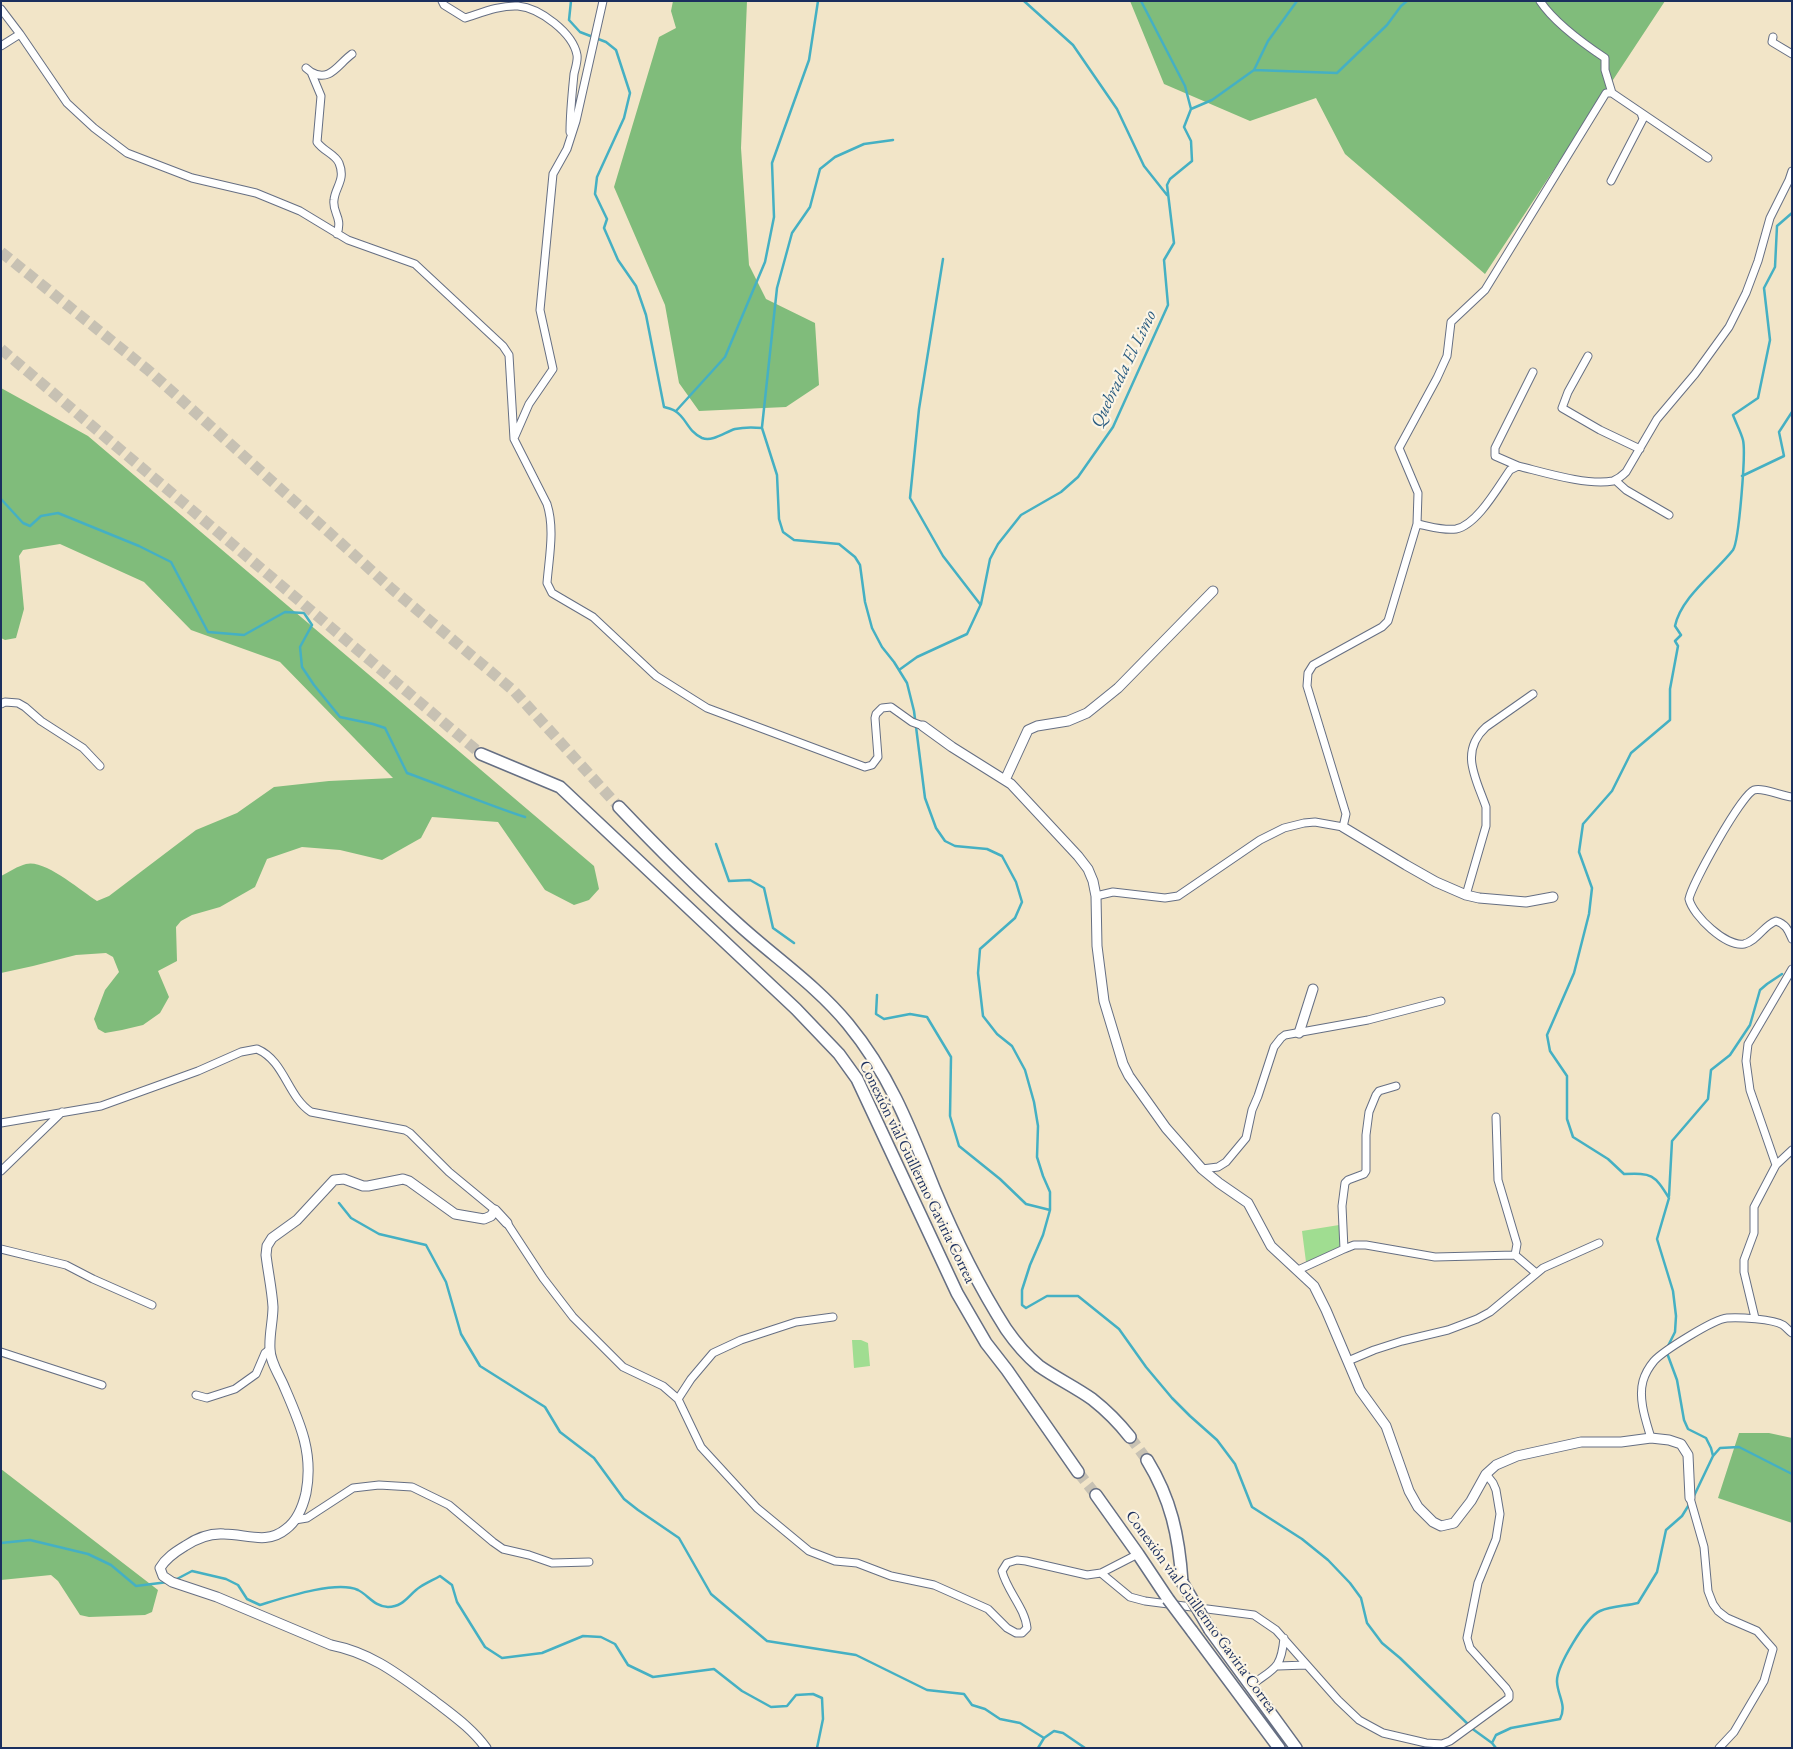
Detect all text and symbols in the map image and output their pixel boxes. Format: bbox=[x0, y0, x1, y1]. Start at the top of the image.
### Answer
water label: Quebrada El Limo bbox=[1086, 307, 1162, 431]
street label: Conexión vial Guillermo Gaviria Correa bbox=[855, 1058, 979, 1286]
street label: Conexión vial Guillermo Gaviria Correa bbox=[1121, 1507, 1281, 1717]

